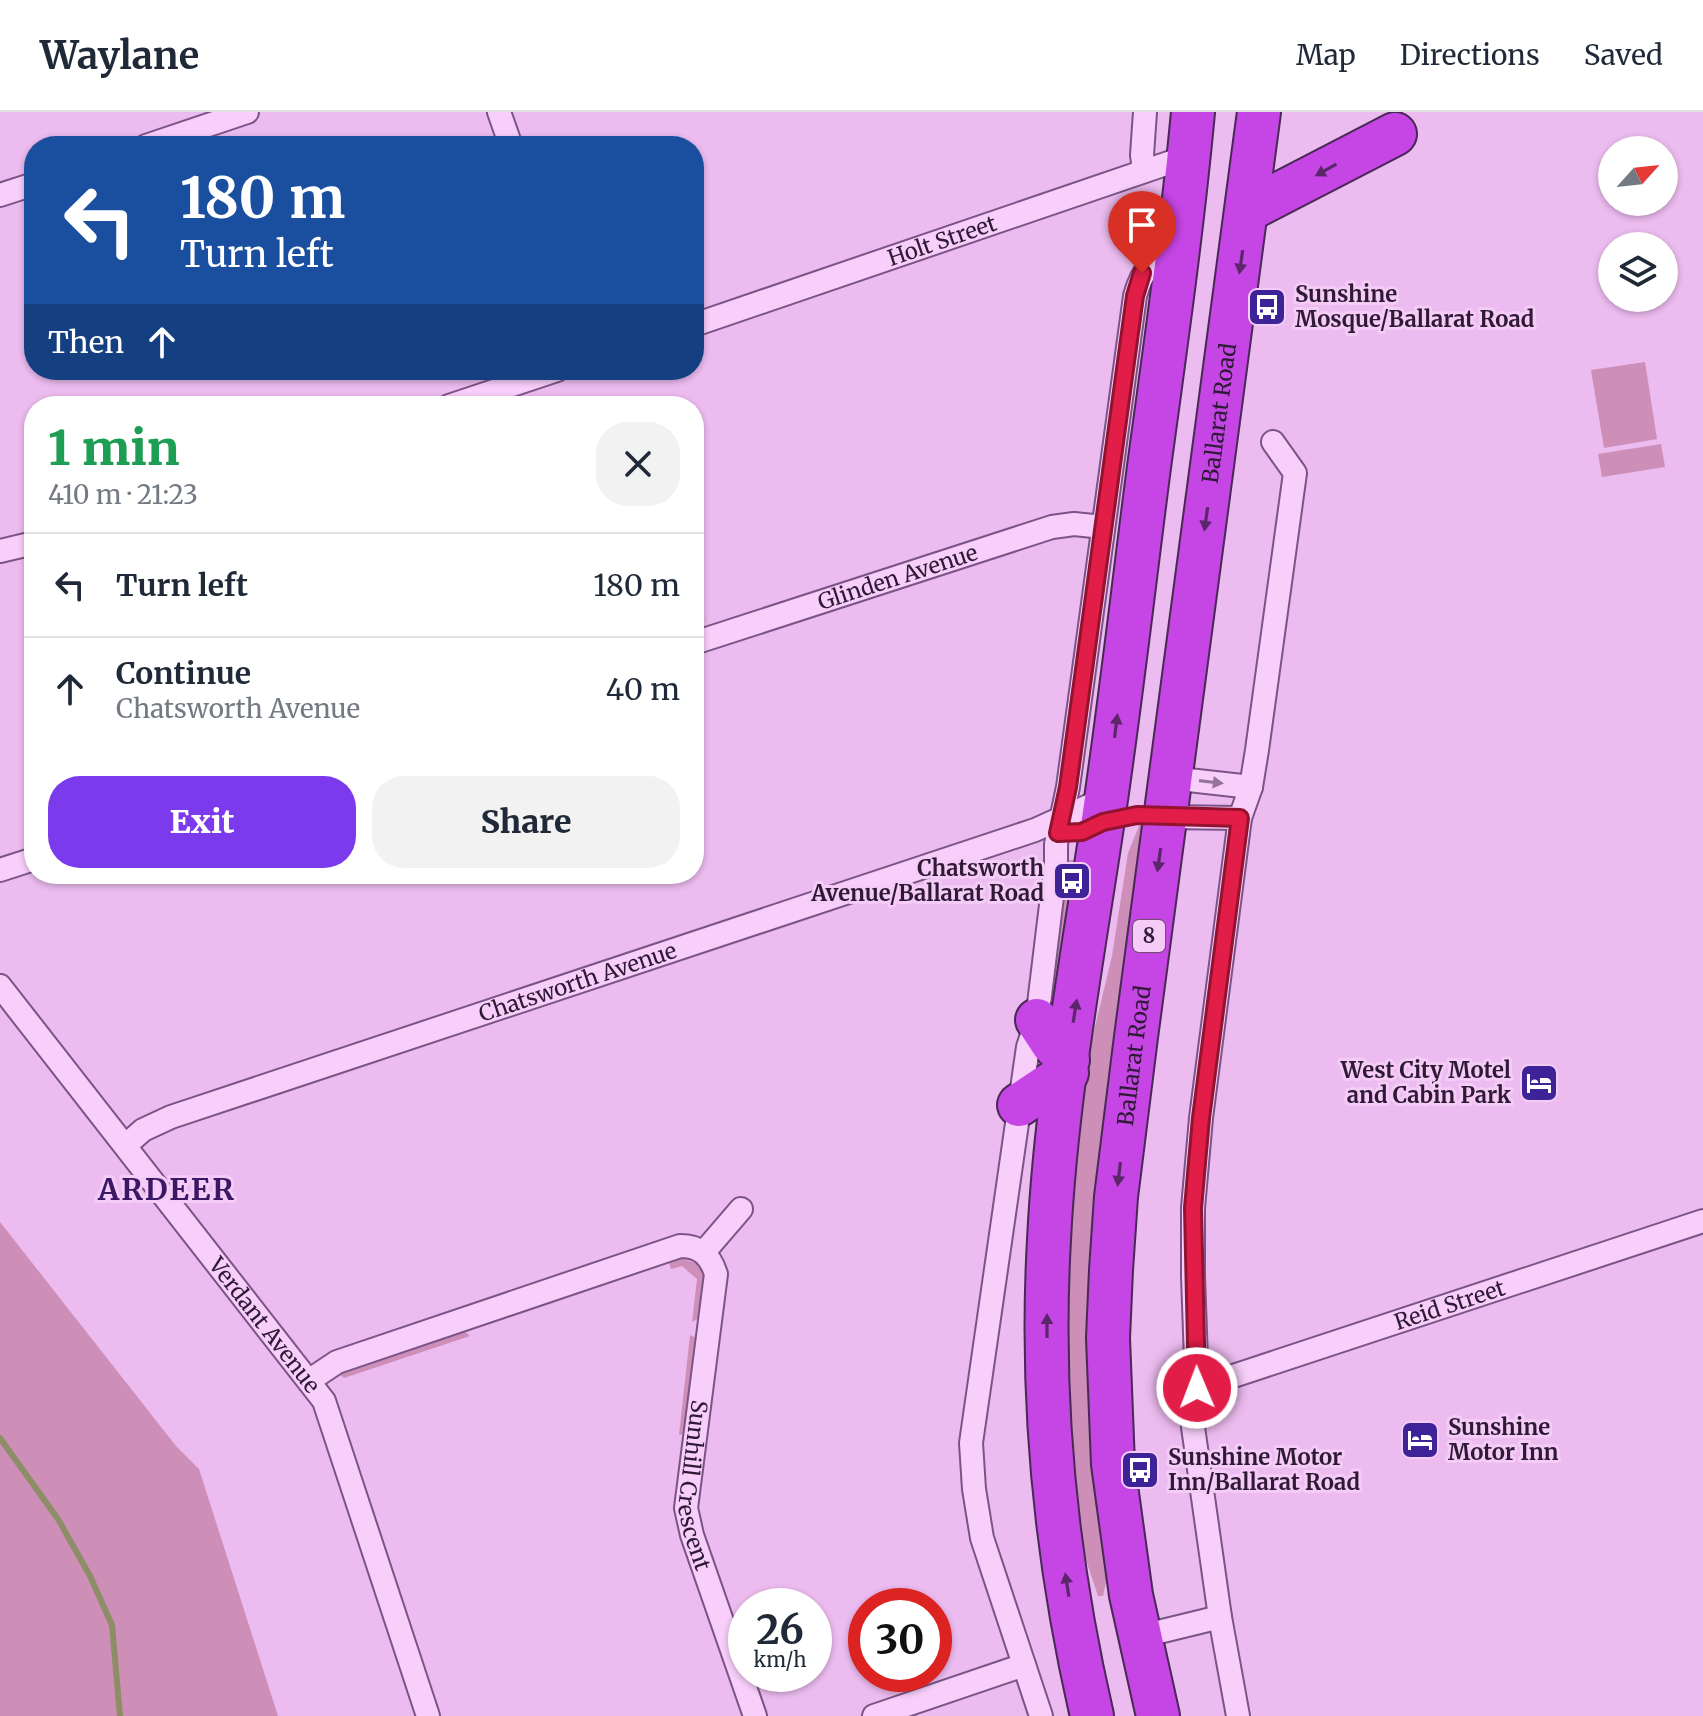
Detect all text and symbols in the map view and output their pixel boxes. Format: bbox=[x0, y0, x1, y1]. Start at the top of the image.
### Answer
text: Waylane bbox=[40, 32, 199, 79]
text: Map bbox=[1296, 37, 1356, 73]
text: Directions bbox=[1400, 37, 1540, 73]
text: Saved bbox=[1584, 37, 1663, 73]
north arrow bbox=[1598, 136, 1678, 216]
map controls bbox=[1598, 136, 1678, 312]
text: 180 m bbox=[180, 163, 345, 233]
one-way arrow bbox=[1314, 163, 1337, 177]
icon: left bbox=[48, 168, 152, 272]
pin bbox=[1108, 191, 1176, 273]
icon: arrive bbox=[1120, 203, 1164, 247]
street label: Holt Street bbox=[884, 209, 1000, 272]
text: Turn left bbox=[180, 232, 334, 277]
button: layers bbox=[1598, 232, 1678, 312]
one-way arrow bbox=[1234, 250, 1247, 275]
place label: Sunshine Mosque/Ballarat Road bbox=[1295, 280, 1535, 333]
bus stop icon: Sunshine Mosque/Ballarat Road bbox=[1246, 286, 1288, 328]
icon: ahead bbox=[140, 320, 184, 364]
text: Then bbox=[48, 323, 124, 361]
street label: Ballarat Road bbox=[1196, 341, 1242, 485]
text: 1 min bbox=[48, 418, 180, 478]
button: close bbox=[596, 422, 680, 506]
text: 410 m · 21:23 bbox=[48, 478, 198, 511]
one-way arrow bbox=[1199, 507, 1212, 532]
street label: Glinden Avenue bbox=[814, 538, 981, 616]
icon: left bbox=[48, 563, 92, 607]
text: Turn left bbox=[116, 566, 248, 604]
text: 180 m bbox=[593, 566, 680, 604]
text: Continue bbox=[116, 654, 251, 692]
icon: ahead bbox=[48, 667, 92, 711]
text: 40 m bbox=[606, 670, 680, 708]
text: Chatsworth Avenue bbox=[116, 692, 360, 725]
one-way arrow bbox=[1109, 713, 1122, 738]
button: Exit bbox=[48, 776, 356, 868]
button: Share bbox=[372, 776, 680, 868]
one-way arrow bbox=[1199, 776, 1224, 789]
one-way arrow bbox=[1152, 848, 1165, 873]
place label: Chatsworth Avenue/Ballarat Road bbox=[810, 854, 1044, 907]
bus stop icon: Chatsworth Avenue/Ballarat Road bbox=[1051, 860, 1093, 902]
road number: 8 bbox=[1133, 920, 1165, 952]
street label: Chatsworth Avenue bbox=[475, 936, 680, 1028]
street label: Ballarat Road bbox=[1111, 984, 1157, 1127]
one-way arrow bbox=[1069, 998, 1082, 1023]
place label: West City Motel and Cabin Park bbox=[1340, 1056, 1512, 1109]
hotel icon: West City Motel and Cabin Park bbox=[1518, 1062, 1560, 1104]
one-way arrow bbox=[1112, 1162, 1125, 1187]
district label: ARDEER bbox=[97, 1170, 236, 1208]
street label: Verdant Avenue bbox=[202, 1251, 326, 1398]
street label: Reid Street bbox=[1391, 1273, 1509, 1336]
one-way arrow bbox=[1041, 1313, 1053, 1338]
position arrow bbox=[1155, 1346, 1239, 1430]
street label: Sunhill Crescent bbox=[672, 1399, 717, 1575]
place label: Sunshine Motor Inn bbox=[1448, 1413, 1559, 1466]
hotel icon: Sunshine Motor Inn bbox=[1399, 1419, 1441, 1461]
place label: Sunshine Motor Inn/Ballarat Road bbox=[1168, 1443, 1360, 1496]
bus stop icon: Sunshine Motor Inn/Ballarat Road bbox=[1119, 1449, 1161, 1491]
one-way arrow bbox=[1060, 1572, 1072, 1597]
speed limit sign: 30 bbox=[848, 1588, 952, 1692]
text: 26 bbox=[756, 1605, 804, 1655]
text: km/h bbox=[754, 1647, 806, 1672]

